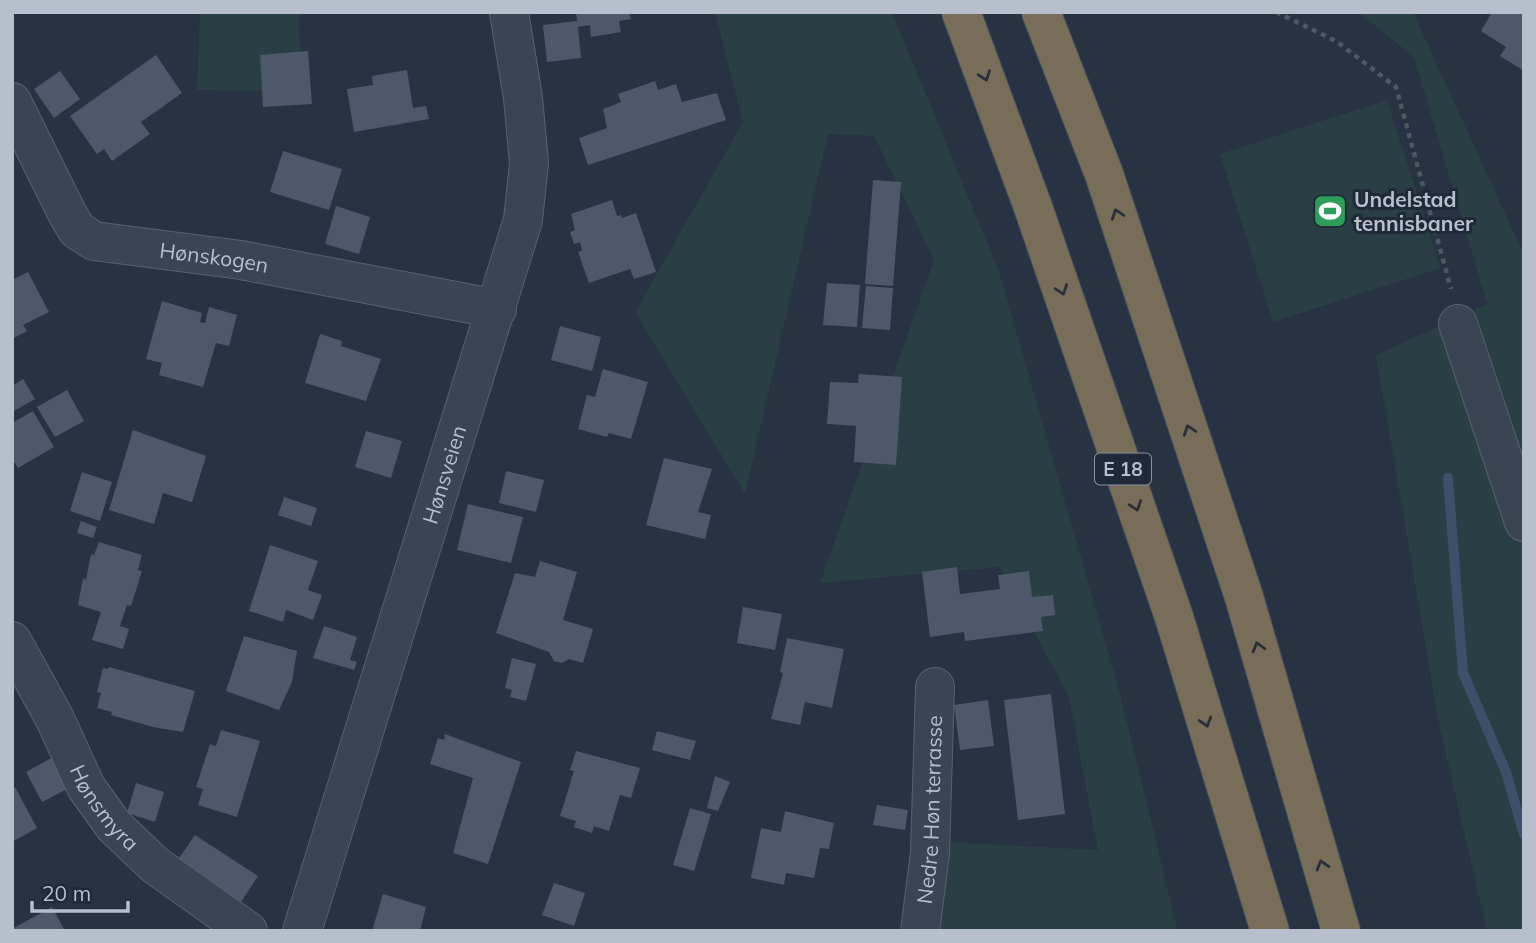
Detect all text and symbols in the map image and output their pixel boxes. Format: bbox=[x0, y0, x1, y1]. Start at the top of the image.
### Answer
one-way arrow bbox=[977, 70, 991, 82]
place label: Undelstad tennisbaner bbox=[1354, 186, 1474, 236]
sports icon: Undelstad tennisbaner bbox=[1311, 192, 1349, 230]
one-way arrow bbox=[1111, 209, 1125, 221]
street label: Hønskogen bbox=[158, 237, 271, 278]
one-way arrow bbox=[1054, 284, 1068, 296]
street label: Hønsveien bbox=[416, 422, 471, 527]
one-way arrow bbox=[1182, 425, 1197, 437]
road number: E 18 bbox=[1095, 454, 1151, 484]
one-way arrow bbox=[1128, 499, 1142, 511]
one-way arrow bbox=[1252, 641, 1267, 653]
street label: Nedre Høn terrasse bbox=[911, 715, 947, 905]
one-way arrow bbox=[1198, 716, 1213, 728]
street label: Hønsmyra bbox=[65, 761, 144, 856]
one-way arrow bbox=[1315, 859, 1330, 871]
scale bar bbox=[32, 870, 128, 914]
text: 20 m bbox=[42, 880, 91, 906]

